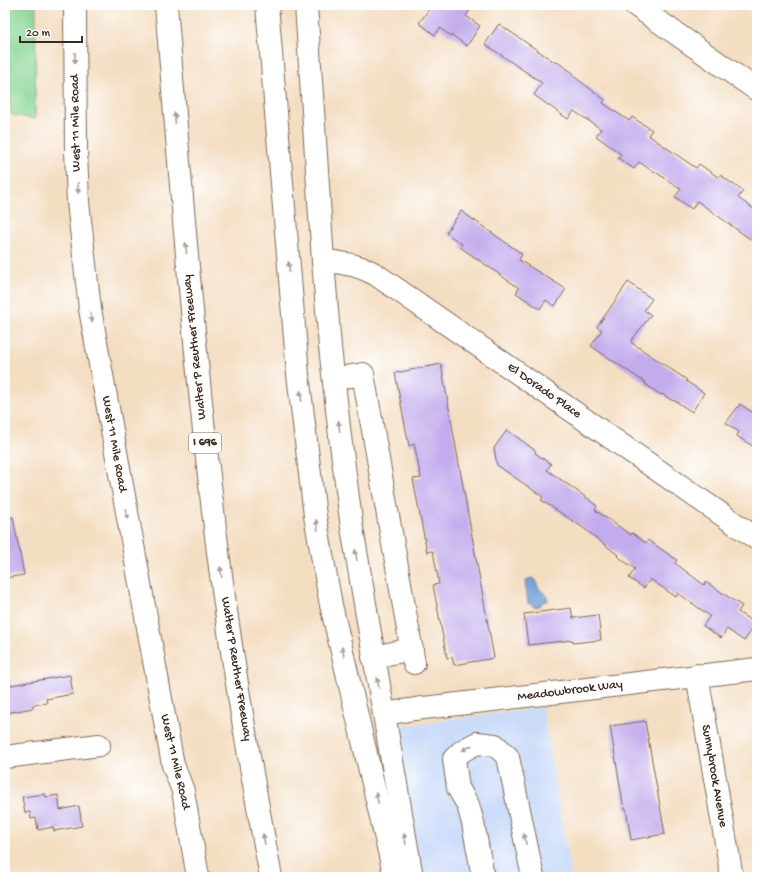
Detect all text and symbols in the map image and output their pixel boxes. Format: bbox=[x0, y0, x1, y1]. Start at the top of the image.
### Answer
scale bar bbox=[20, 18, 82, 44]
text: 20 m bbox=[26, 27, 51, 41]
one-way arrow bbox=[72, 52, 78, 65]
street label: West 11 Mile Road bbox=[68, 73, 84, 172]
one-way arrow bbox=[172, 112, 179, 124]
one-way arrow bbox=[75, 182, 81, 195]
one-way arrow bbox=[182, 242, 189, 254]
one-way arrow bbox=[286, 261, 292, 273]
street label: Walter P Reuther Freeway bbox=[180, 273, 210, 420]
one-way arrow bbox=[89, 311, 95, 323]
street label: El Dorado Place bbox=[504, 360, 584, 422]
one-way arrow bbox=[298, 390, 304, 402]
street label: West 11 Mile Road bbox=[98, 395, 130, 495]
one-way arrow bbox=[335, 420, 342, 432]
road number: I 696 bbox=[189, 433, 221, 453]
one-way arrow bbox=[124, 508, 130, 520]
one-way arrow bbox=[313, 519, 319, 531]
one-way arrow bbox=[353, 549, 359, 561]
one-way arrow bbox=[218, 566, 224, 578]
street label: Walter P Reuther Freeway bbox=[217, 596, 255, 743]
one-way arrow bbox=[339, 646, 345, 659]
one-way arrow bbox=[375, 677, 381, 689]
street label: Meadowbrook Way bbox=[517, 677, 624, 705]
street label: West 11 Mile Road bbox=[157, 713, 194, 812]
street label: Sunnybrook Avenue bbox=[698, 724, 730, 829]
one-way arrow bbox=[461, 745, 473, 751]
one-way arrow bbox=[374, 792, 380, 804]
one-way arrow bbox=[402, 832, 408, 845]
one-way arrow bbox=[261, 833, 267, 845]
one-way arrow bbox=[521, 833, 527, 845]

